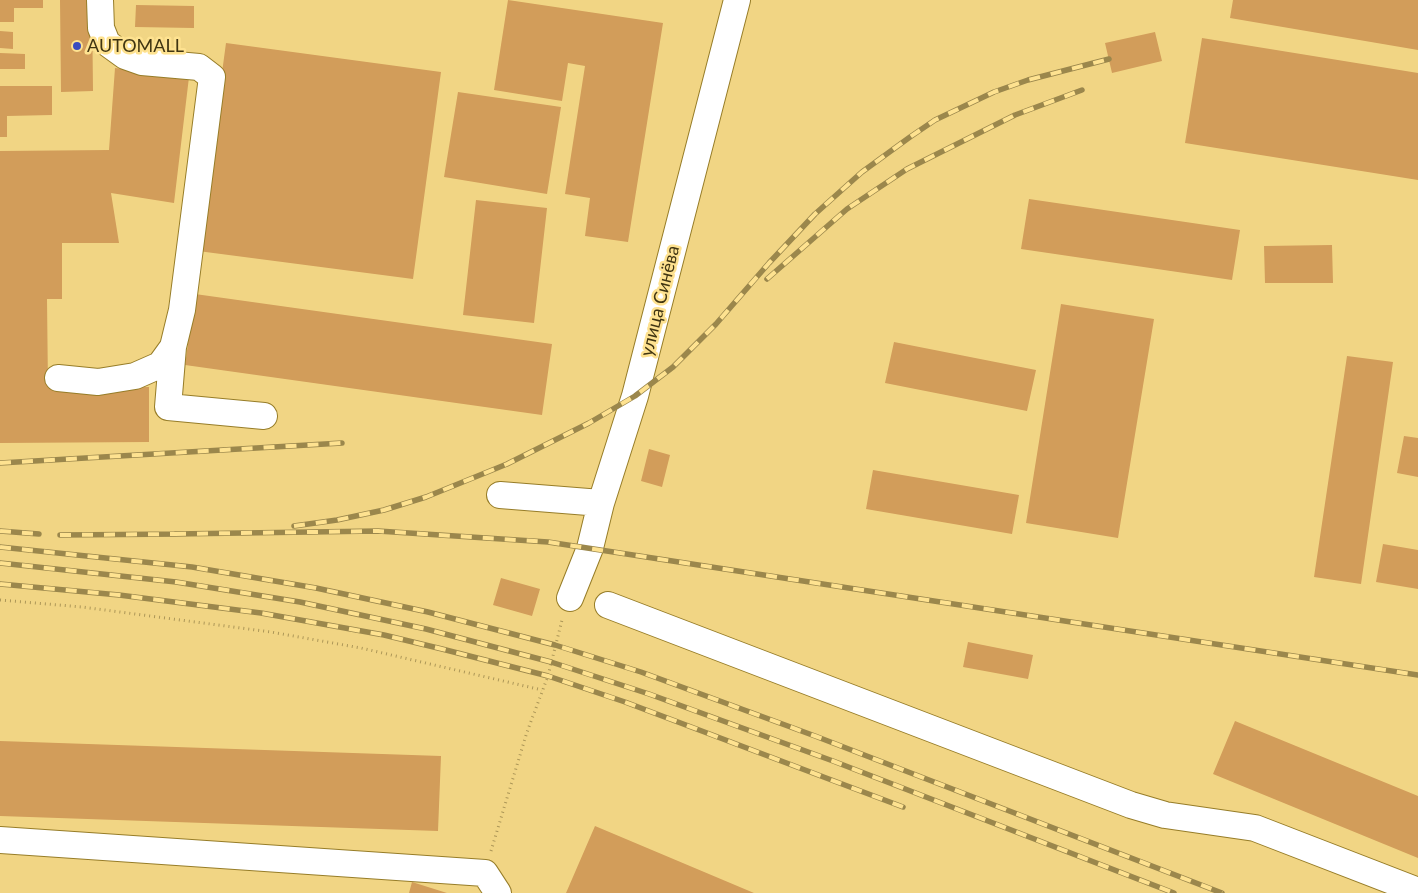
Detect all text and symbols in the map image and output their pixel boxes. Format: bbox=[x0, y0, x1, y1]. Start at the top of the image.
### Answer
place label: AUTOMALL bbox=[87, 35, 184, 57]
marker: AUTOMALL bbox=[71, 40, 83, 52]
street label: улица Синёва bbox=[636, 243, 684, 359]

